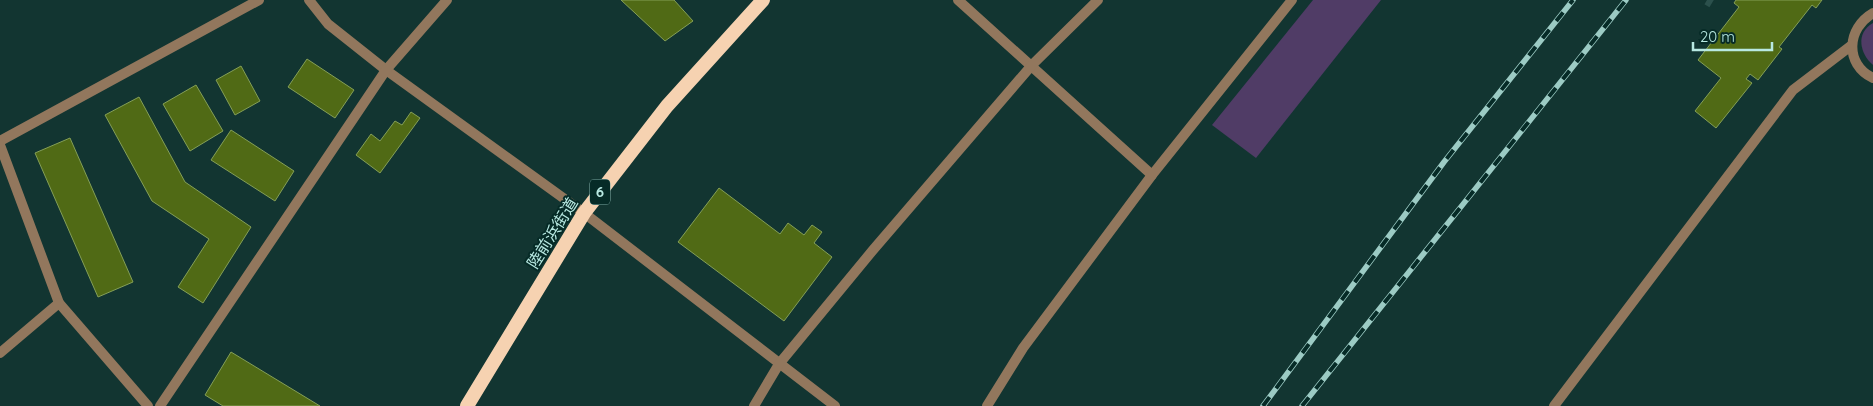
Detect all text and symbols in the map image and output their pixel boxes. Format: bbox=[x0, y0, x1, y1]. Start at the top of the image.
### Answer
scale bar bbox=[1693, 20, 1772, 52]
text: 20 m bbox=[1700, 27, 1735, 46]
road number: 6 bbox=[590, 180, 610, 204]
street label: 陸前浜街道 bbox=[522, 194, 582, 272]

